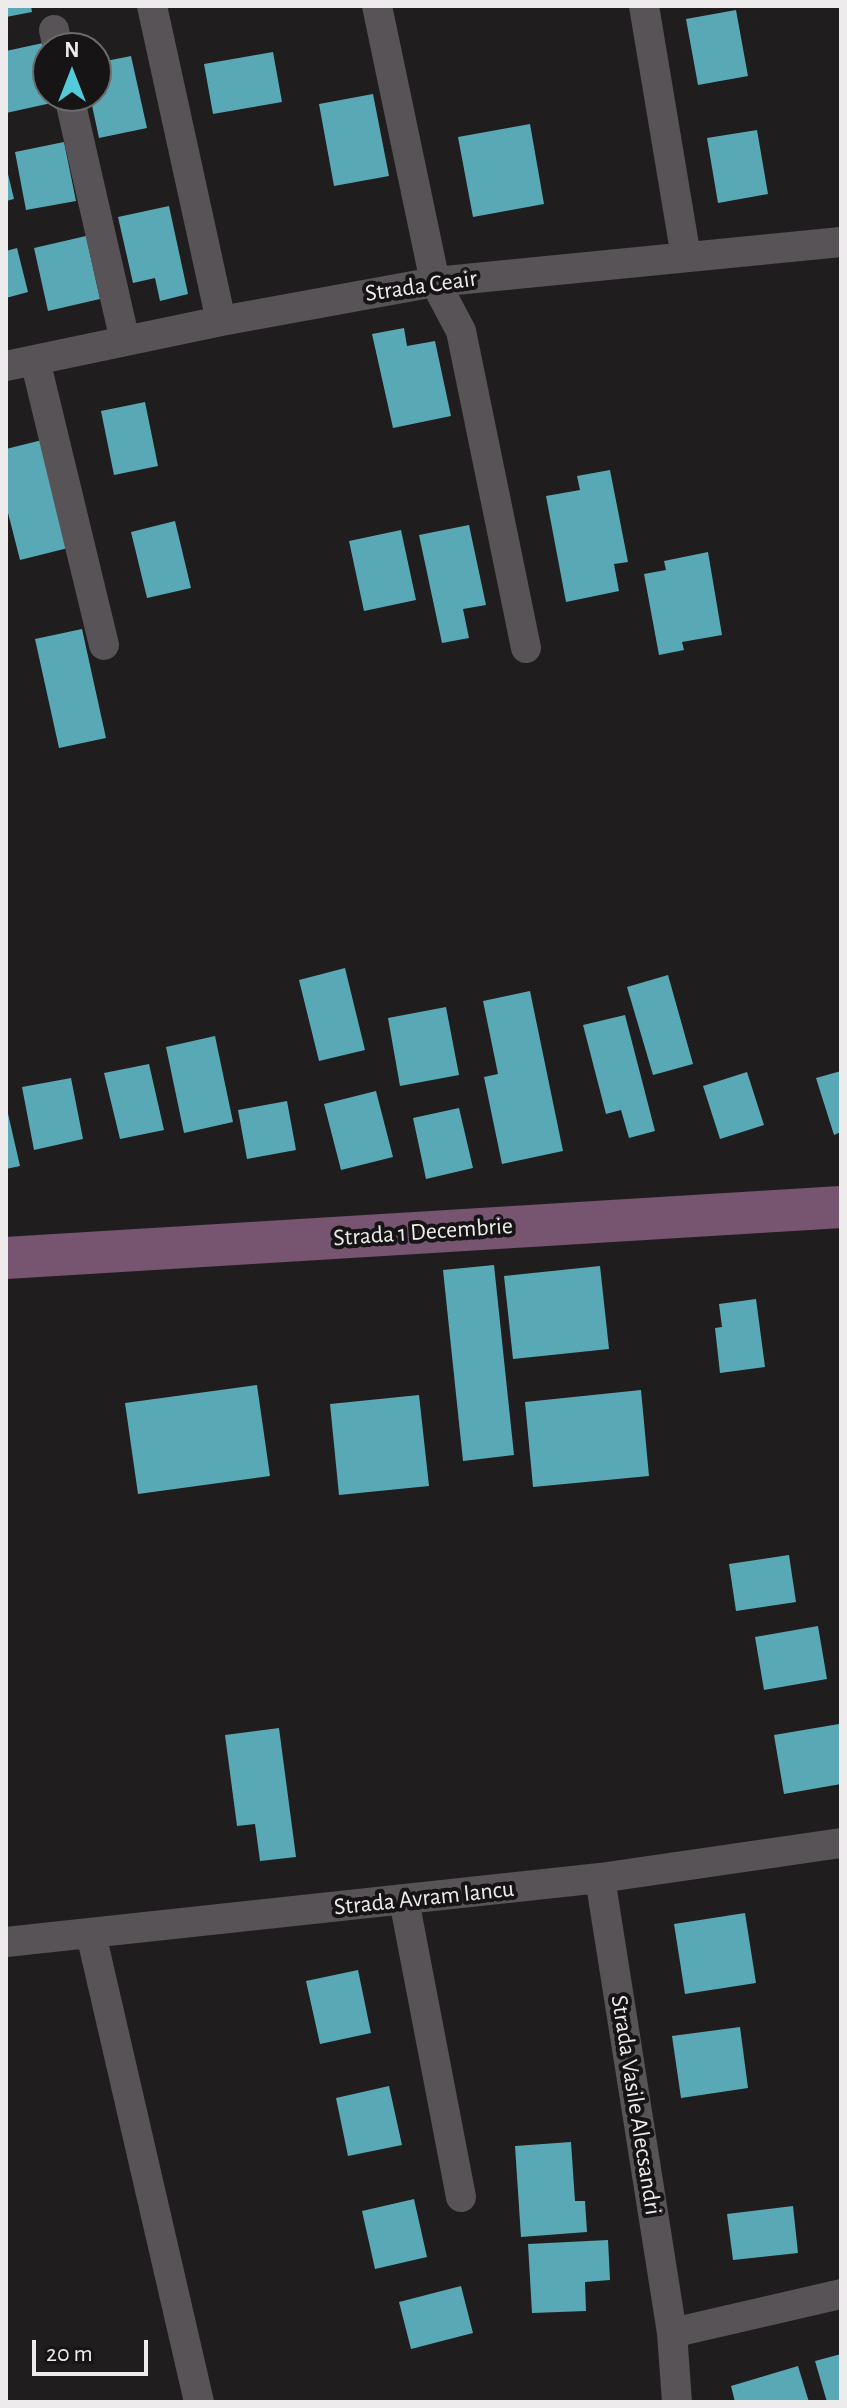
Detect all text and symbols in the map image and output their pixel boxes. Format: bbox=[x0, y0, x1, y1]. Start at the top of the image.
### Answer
north arrow bbox=[32, 32, 112, 112]
text: N bbox=[64, 39, 80, 61]
street label: Strada Ceair bbox=[363, 264, 479, 308]
street label: Strada 1 Decembrie bbox=[332, 1211, 514, 1253]
street label: Strada Avram Iancu bbox=[333, 1874, 515, 1922]
street label: Strada Vasile Alecsandri bbox=[604, 1993, 668, 2217]
scale bar bbox=[36, 2324, 152, 2374]
text: 20 m bbox=[46, 2342, 93, 2366]

